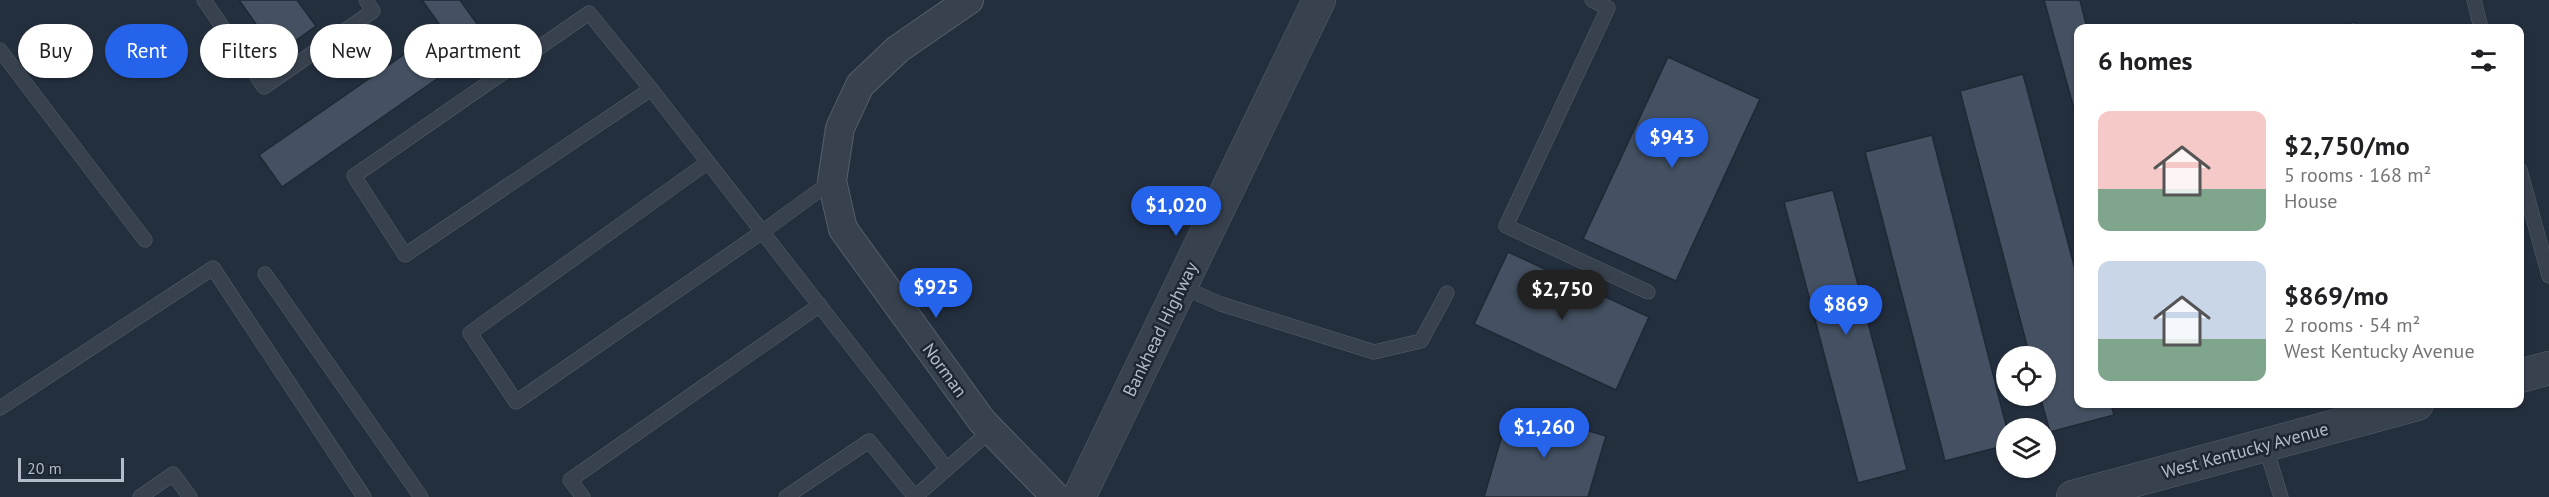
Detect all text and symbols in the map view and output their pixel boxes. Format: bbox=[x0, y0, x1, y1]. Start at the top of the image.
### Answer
chip: Buy bbox=[18, 24, 93, 78]
chip: Rent bbox=[105, 24, 188, 78]
chip: Filters bbox=[200, 24, 298, 78]
chip: New bbox=[310, 24, 392, 78]
chip: Apartment bbox=[404, 24, 542, 78]
text: 6 homes bbox=[2098, 44, 2193, 77]
icon: filters bbox=[2467, 44, 2500, 77]
pin: $943 bbox=[1636, 118, 1708, 169]
text: $943 bbox=[1649, 124, 1695, 150]
text: $2,750/mo bbox=[2284, 129, 2410, 162]
icon: home bbox=[2146, 135, 2218, 207]
text: 5 rooms · 168 m² bbox=[2284, 162, 2431, 188]
pin: $1,020 bbox=[1127, 186, 1225, 237]
text: House bbox=[2284, 188, 2338, 214]
text: $1,020 bbox=[1145, 192, 1207, 218]
street label: Bankhead Highway bbox=[1117, 257, 1203, 400]
pin: $925 bbox=[900, 268, 972, 319]
pin: $2,750 bbox=[1513, 270, 1611, 321]
text: $925 bbox=[913, 274, 959, 300]
text: $2,750 bbox=[1531, 276, 1593, 302]
text: $869/mo bbox=[2284, 279, 2388, 312]
pin: $869 bbox=[1810, 285, 1882, 336]
icon: home bbox=[2146, 285, 2218, 357]
text: $869 bbox=[1823, 291, 1869, 317]
text: 2 rooms · 54 m² bbox=[2284, 312, 2420, 338]
street label: Norman bbox=[918, 338, 972, 402]
text: West Kentucky Avenue bbox=[2284, 338, 2475, 364]
map controls bbox=[1996, 346, 2056, 478]
button: locate bbox=[1996, 346, 2056, 406]
pin: $1,260 bbox=[1495, 408, 1593, 459]
text: $1,260 bbox=[1513, 414, 1575, 440]
street label: West Kentucky Avenue bbox=[2159, 417, 2331, 483]
button: layers bbox=[1996, 418, 2056, 478]
scale bar bbox=[18, 455, 124, 482]
text: 20 m bbox=[27, 458, 62, 478]

